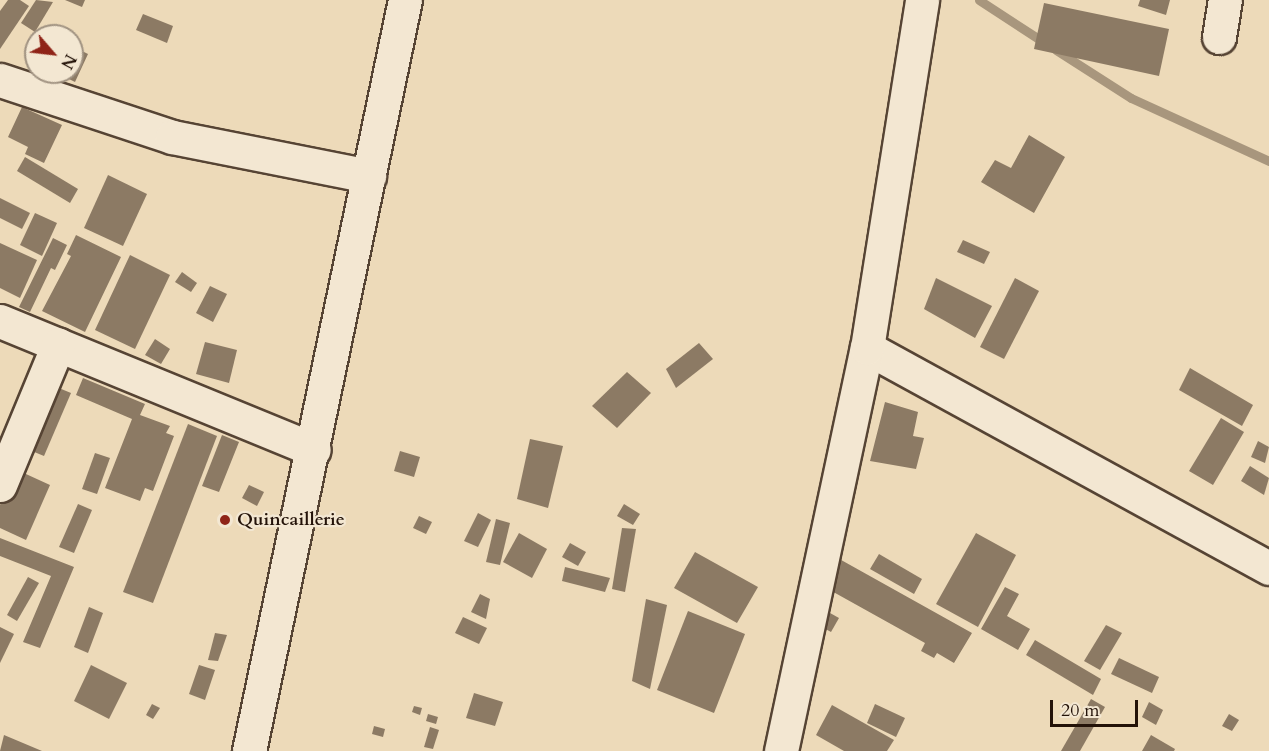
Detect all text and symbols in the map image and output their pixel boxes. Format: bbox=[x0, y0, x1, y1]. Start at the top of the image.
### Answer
north arrow bbox=[24, 24, 84, 84]
text: N bbox=[55, 50, 81, 73]
place label: Quincaillerie bbox=[237, 509, 345, 531]
marker: Quincaillerie bbox=[218, 513, 232, 527]
scale bar bbox=[1053, 688, 1142, 726]
text: 20 m bbox=[1061, 698, 1100, 723]

